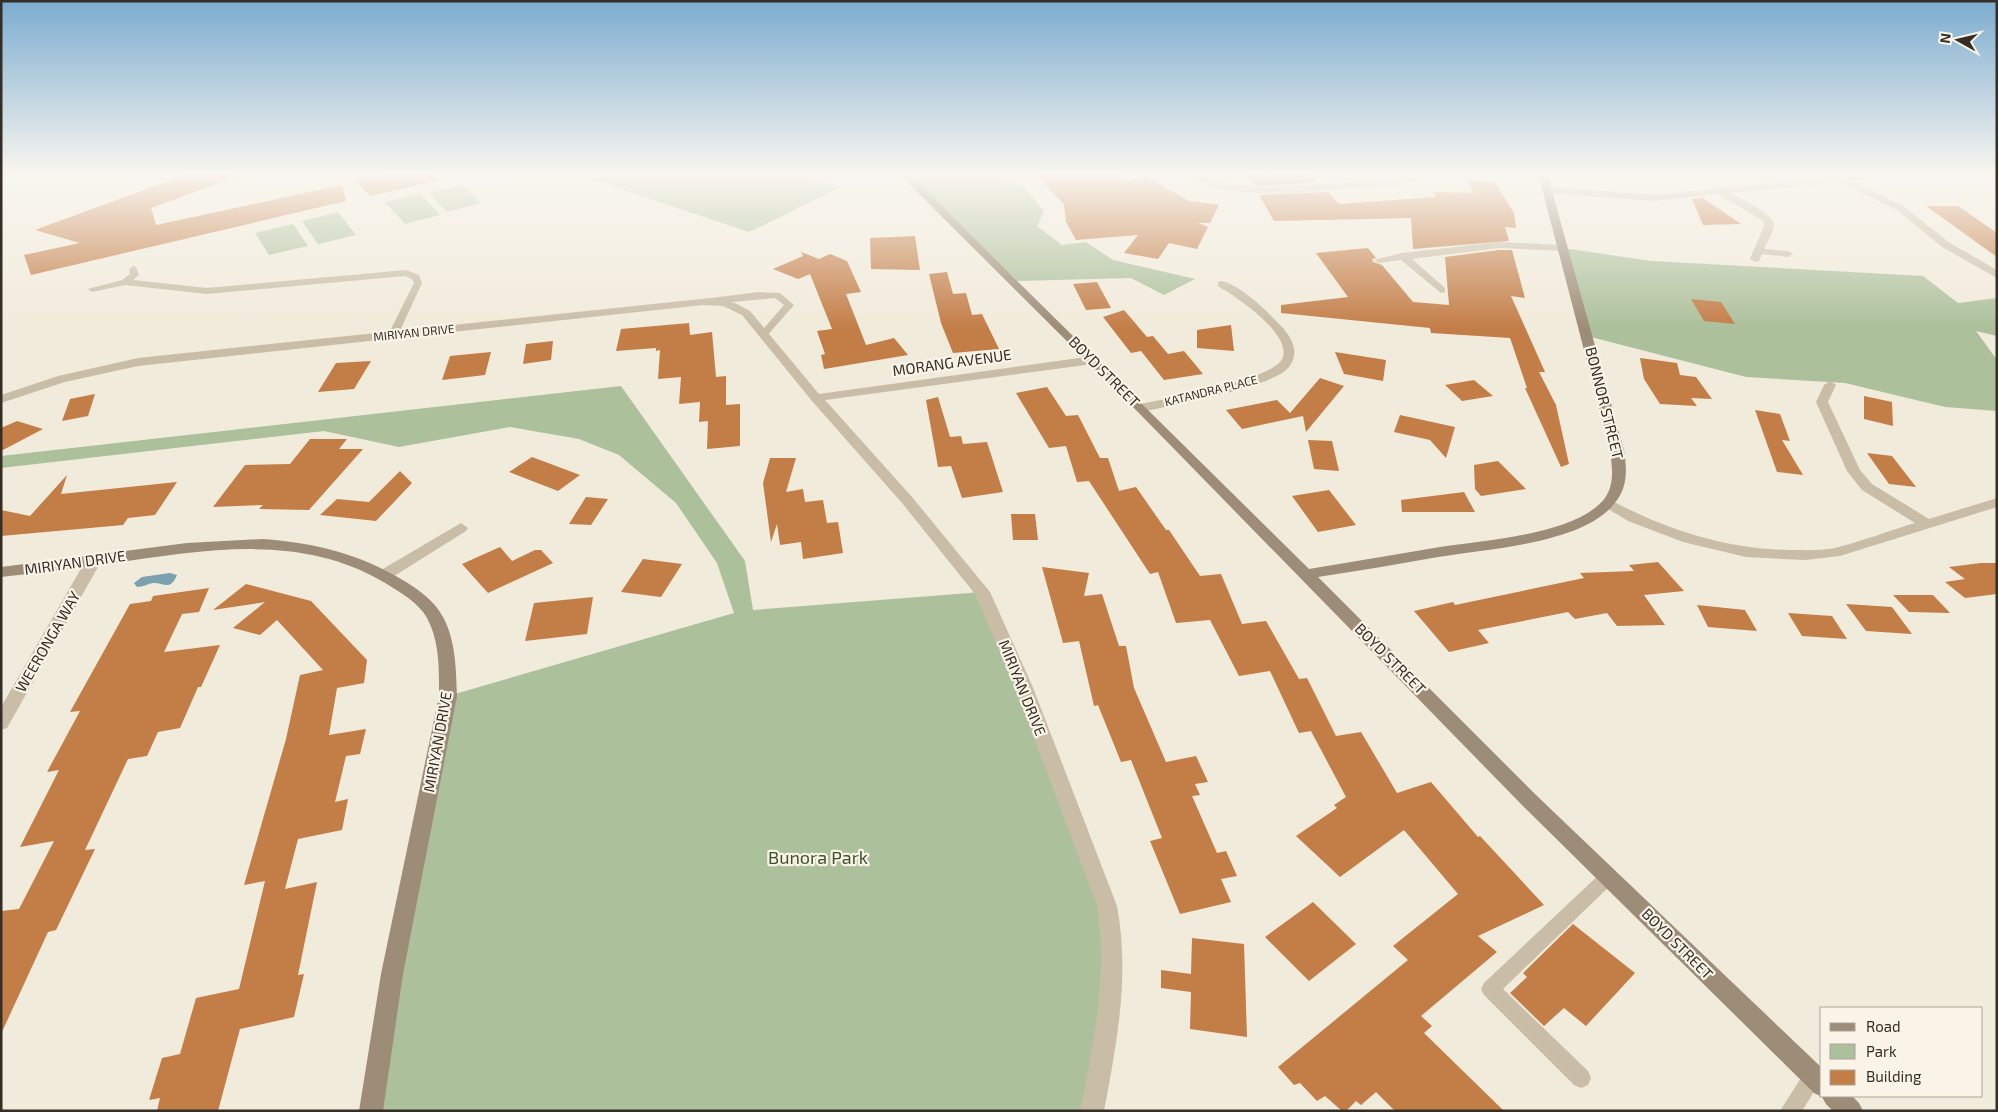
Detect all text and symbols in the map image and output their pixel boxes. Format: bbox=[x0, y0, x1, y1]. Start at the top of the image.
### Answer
north arrow bbox=[1933, 15, 1983, 65]
text: N bbox=[1936, 32, 1954, 44]
street label: MIRIYAN DRIVE bbox=[373, 321, 455, 343]
street label: BOYD STREET bbox=[1066, 332, 1144, 411]
street label: MORANG AVENUE bbox=[891, 345, 1013, 379]
street label: BONNOR STREET bbox=[1582, 345, 1628, 461]
street label: KATANDRA PLACE bbox=[1163, 372, 1259, 408]
street label: MIRIYAN DRIVE bbox=[23, 546, 127, 578]
street label: WEERONGA WAY bbox=[11, 588, 84, 695]
street label: BOYD STREET bbox=[1352, 619, 1430, 698]
street label: MIRIYAN DRIVE bbox=[995, 637, 1050, 738]
street label: MIRIYAN DRIVE bbox=[419, 690, 455, 794]
park label: Bunora Park bbox=[768, 846, 868, 868]
street label: BOYD STREET bbox=[1639, 904, 1717, 983]
legend bbox=[1820, 1007, 1983, 1097]
text: Road bbox=[1866, 1017, 1901, 1035]
text: Park bbox=[1866, 1042, 1897, 1060]
text: Building bbox=[1866, 1067, 1922, 1085]

